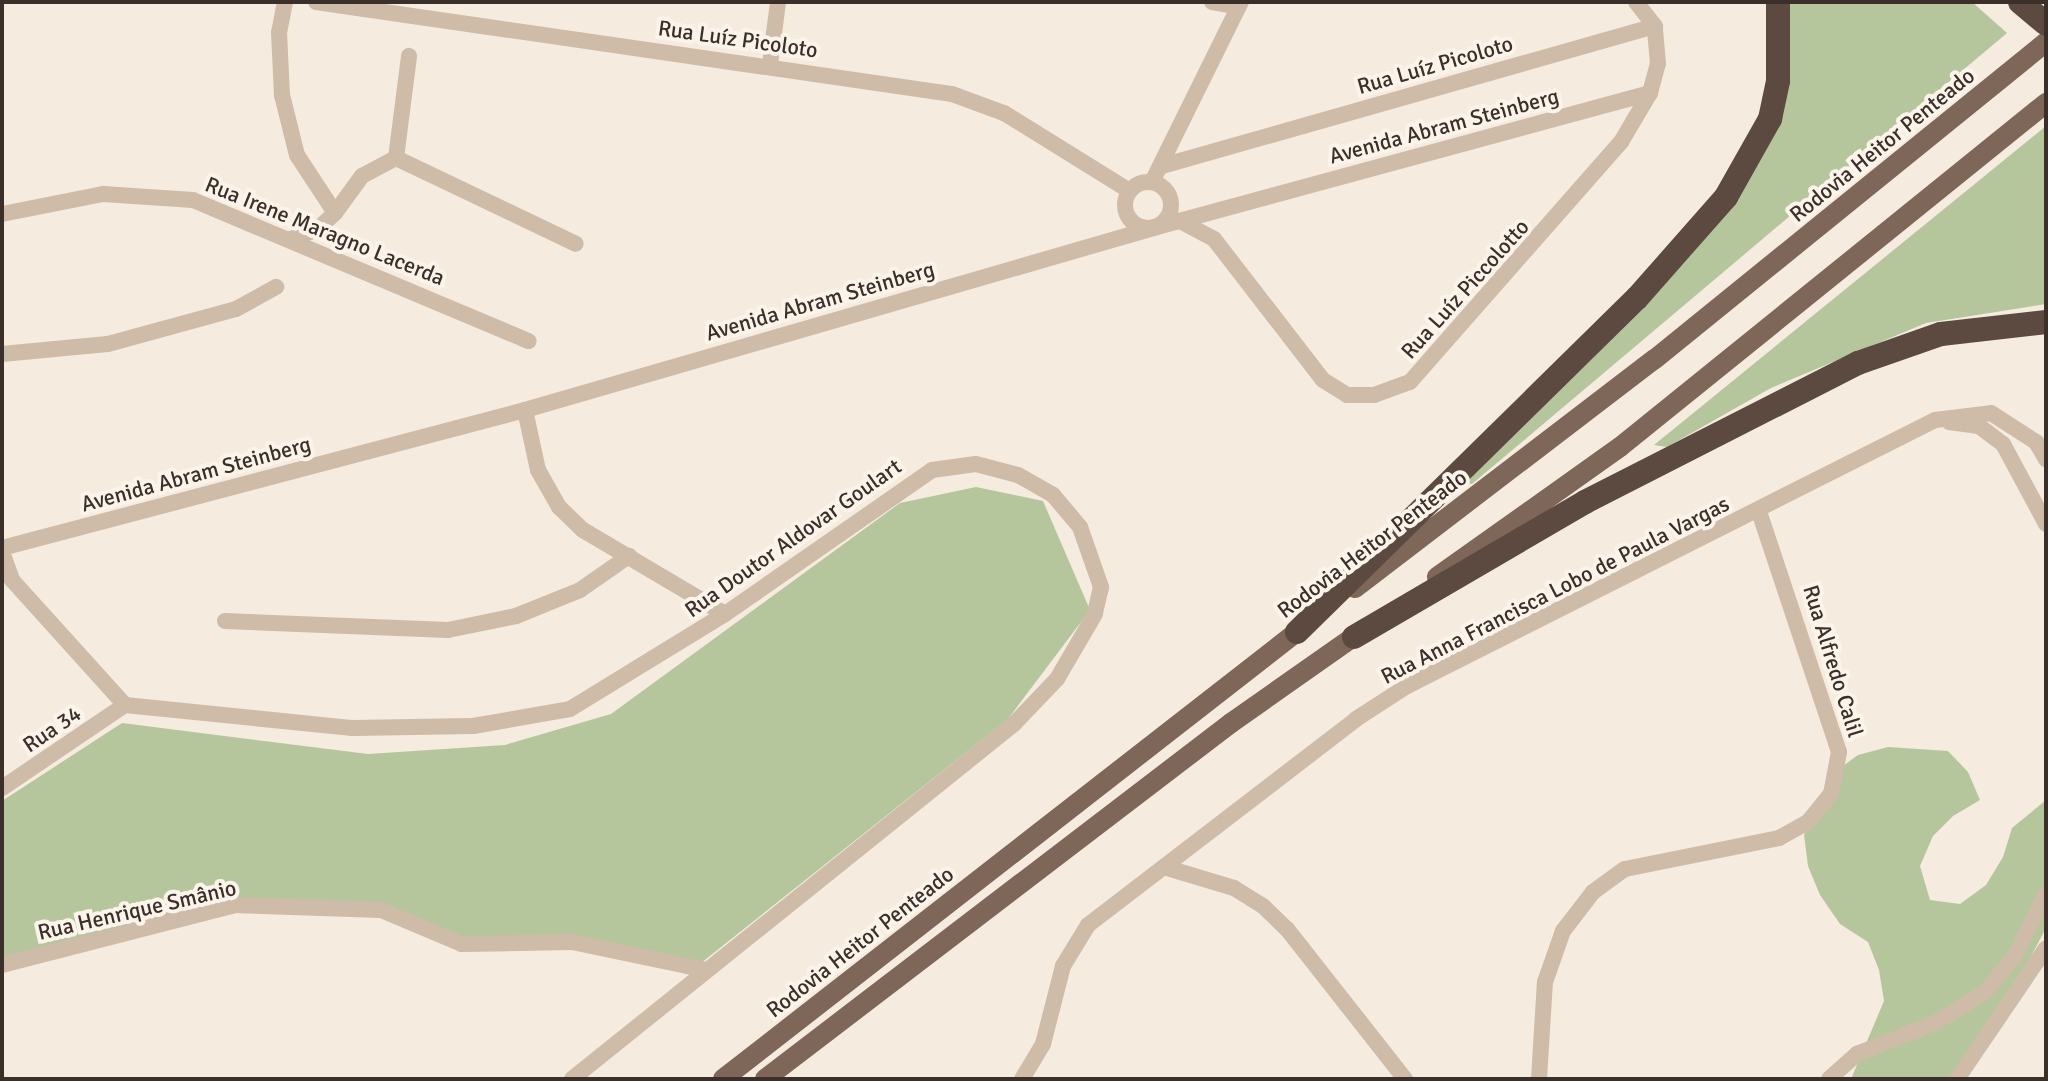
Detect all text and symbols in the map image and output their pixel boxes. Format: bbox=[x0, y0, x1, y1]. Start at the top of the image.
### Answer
street label: Rua Luíz Picoloto bbox=[657, 15, 819, 63]
street label: Rua Luíz Picoloto bbox=[1354, 30, 1516, 100]
street label: Rodovia Heitor Penteado bbox=[1784, 62, 1980, 228]
street label: Avenida Abram Steinberg bbox=[1326, 83, 1562, 169]
street label: Rua Irene Maragno Lacerda bbox=[201, 171, 449, 291]
street label: Rua Luíz Piccolotto bbox=[1395, 214, 1535, 364]
street label: Avenida Abram Steinberg bbox=[703, 256, 937, 346]
street label: Avenida Abram Steinberg bbox=[78, 431, 314, 517]
street label: Rua Doutor Aldovar Goulart bbox=[680, 453, 906, 623]
street label: Rodovia Heitor Penteado bbox=[1272, 464, 1472, 624]
street label: Rua Anna Francisca Lobo de Paula Vargas bbox=[1376, 490, 1734, 690]
street label: Rua Alfredo Calil bbox=[1797, 582, 1869, 740]
street label: Rua 34 bbox=[18, 700, 86, 758]
street label: Rodovia Heitor Penteado bbox=[761, 861, 959, 1023]
street label: Rua Henrique Smânio bbox=[35, 874, 239, 946]

